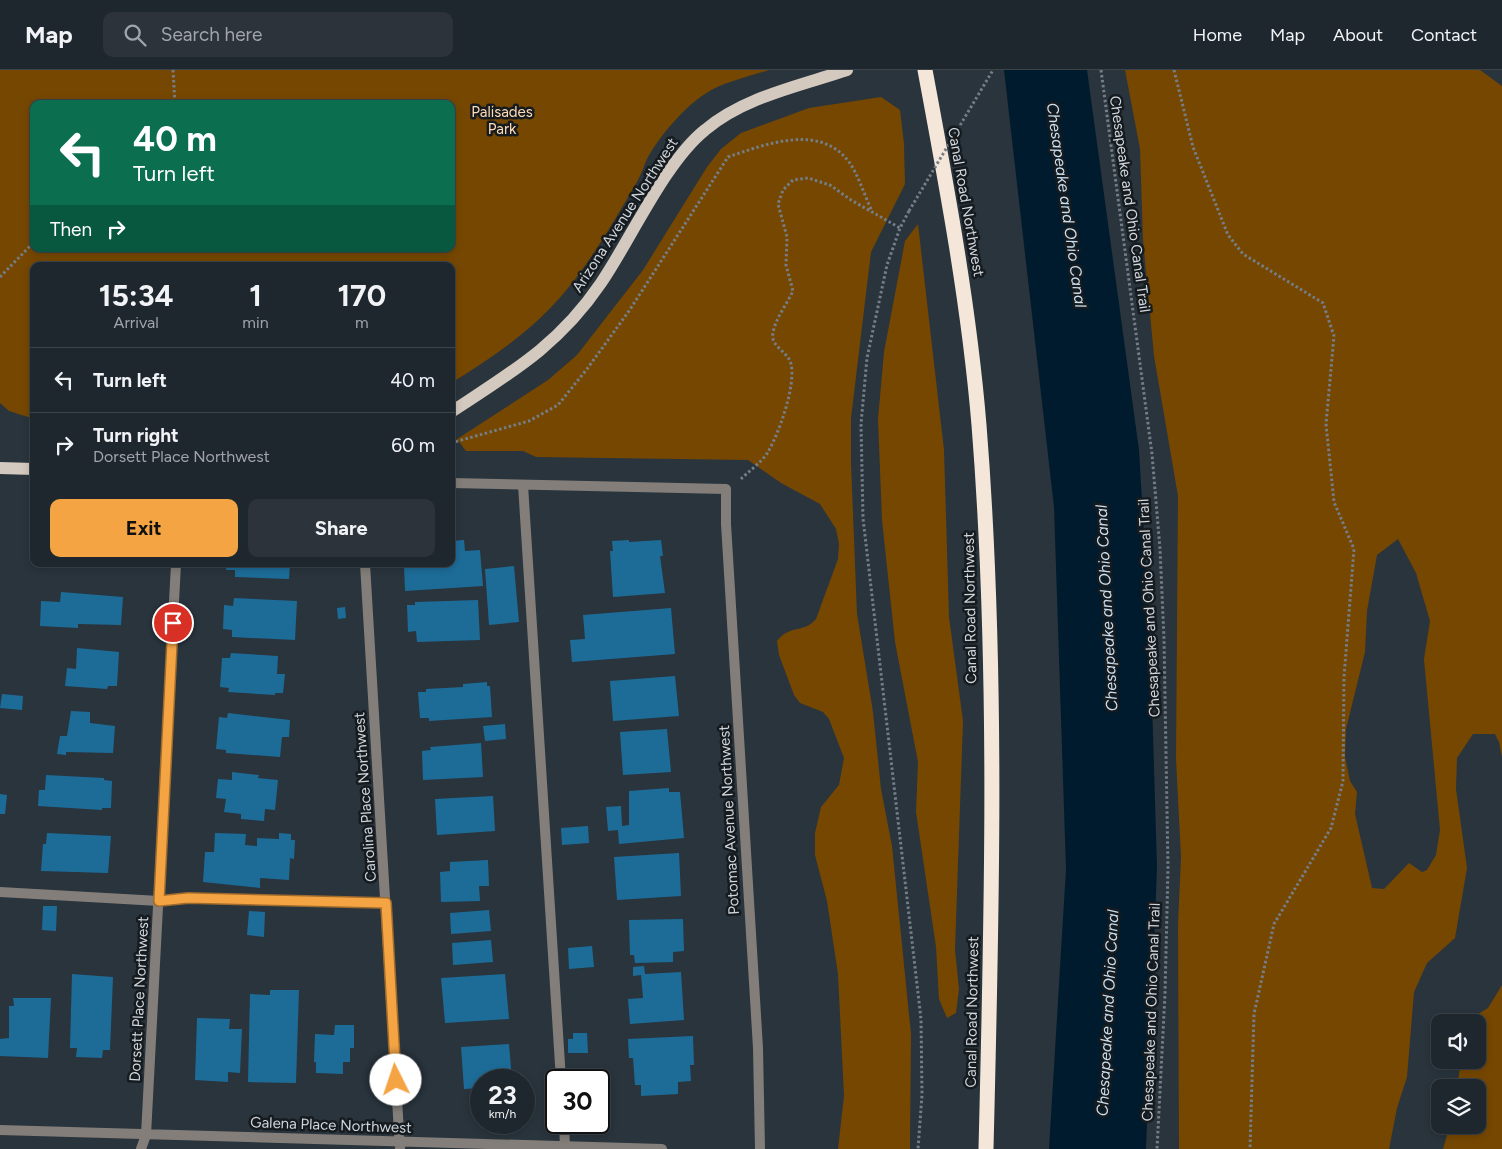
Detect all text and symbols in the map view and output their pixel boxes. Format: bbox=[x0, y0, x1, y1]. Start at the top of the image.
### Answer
search box bbox=[103, 12, 453, 57]
text: Map bbox=[25, 20, 73, 49]
icon: search bbox=[121, 21, 149, 49]
text: Search here bbox=[161, 23, 262, 46]
text: Home bbox=[1193, 24, 1242, 46]
text: Map bbox=[1270, 24, 1305, 46]
text: About bbox=[1333, 24, 1383, 46]
text: Contact bbox=[1411, 24, 1477, 46]
street label: Chesapeake and Ohio Canal Trail bbox=[1106, 94, 1154, 314]
water label: Chesapeake and Ohio Canal bbox=[1043, 101, 1090, 309]
park label: Palisades Park bbox=[471, 103, 533, 138]
text: 40 m bbox=[133, 118, 217, 160]
icon: left bbox=[50, 120, 115, 185]
street label: Canal Road Northwest bbox=[944, 126, 988, 278]
street label: Arizona Avenue Northwest bbox=[568, 134, 682, 296]
text: Turn left bbox=[133, 160, 215, 187]
icon: right bbox=[102, 215, 130, 243]
text: Then bbox=[50, 218, 92, 241]
text: 15:34 bbox=[99, 277, 174, 314]
text: 1 bbox=[249, 277, 262, 314]
text: 170 bbox=[337, 277, 386, 314]
text: Arrival bbox=[114, 313, 159, 332]
text: min bbox=[242, 313, 269, 332]
text: m bbox=[355, 313, 369, 332]
icon: left bbox=[50, 366, 78, 394]
text: Turn left bbox=[93, 369, 167, 392]
text: 40 m bbox=[390, 369, 435, 392]
text: Turn right bbox=[93, 424, 179, 447]
icon: right bbox=[50, 431, 78, 459]
text: 60 m bbox=[391, 434, 435, 457]
text: Dorsett Place Northwest bbox=[93, 447, 270, 466]
street label: Chesapeake and Ohio Canal Trail bbox=[1134, 498, 1164, 718]
button: Exit bbox=[50, 499, 238, 557]
button: Share bbox=[248, 499, 435, 557]
water label: Chesapeake and Ohio Canal bbox=[1092, 504, 1121, 712]
street label: Canal Road Northwest bbox=[960, 532, 980, 684]
pin bbox=[152, 602, 194, 644]
icon: arrive bbox=[159, 609, 187, 637]
street label: Carolina Place Northwest bbox=[350, 711, 380, 882]
street label: Potomac Avenue Northwest bbox=[715, 724, 743, 915]
street label: Chesapeake and Ohio Canal Trail bbox=[1138, 902, 1164, 1122]
water label: Chesapeake and Ohio Canal bbox=[1093, 909, 1122, 1117]
street label: Dorsett Place Northwest bbox=[126, 915, 152, 1082]
street label: Canal Road Northwest bbox=[962, 936, 982, 1088]
map controls bbox=[1431, 1014, 1486, 1134]
button: sound bbox=[1431, 1014, 1486, 1069]
position arrow bbox=[369, 1053, 421, 1105]
speed limit sign: 30 bbox=[545, 1069, 610, 1134]
button: layers bbox=[1431, 1079, 1486, 1134]
text: 23 bbox=[488, 1080, 517, 1110]
text: km/h bbox=[489, 1107, 516, 1121]
street label: Galena Place Northwest bbox=[250, 1113, 412, 1137]

